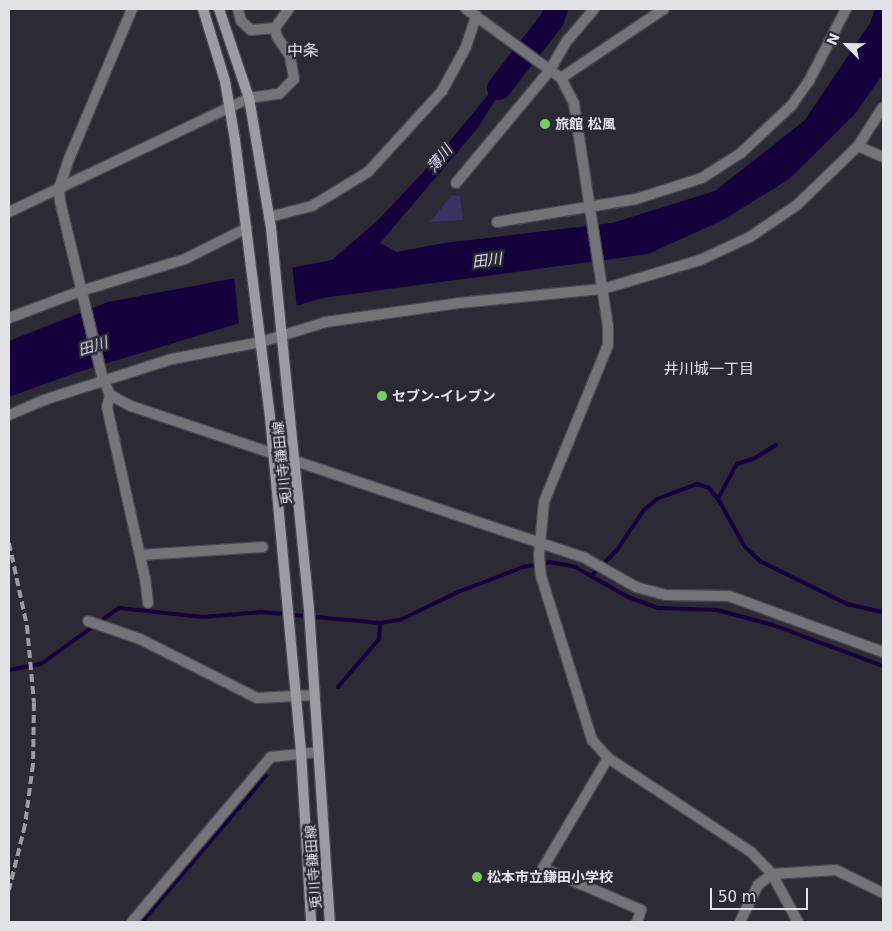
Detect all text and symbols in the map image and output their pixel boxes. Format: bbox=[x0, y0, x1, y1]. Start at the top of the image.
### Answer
north arrow bbox=[822, 20, 872, 70]
text: N bbox=[824, 31, 843, 48]
district label: 中条 bbox=[287, 41, 319, 61]
place label: 旅館 松風 bbox=[555, 116, 616, 132]
marker: 旅館 松風 bbox=[539, 118, 551, 130]
water label: 薄川 bbox=[423, 142, 457, 176]
water label: 田川 bbox=[471, 250, 503, 272]
water label: 田川 bbox=[76, 334, 110, 360]
district label: 井川城一丁目 bbox=[664, 361, 754, 379]
place label: セブン-イレブン bbox=[392, 388, 496, 404]
marker: セブン-イレブン bbox=[376, 390, 388, 402]
street label: 兎川寺鎌田線 bbox=[269, 420, 295, 506]
street label: 兎川寺鎌田線 bbox=[302, 825, 324, 909]
place label: 松本市立鎌田小学校 bbox=[487, 869, 613, 885]
marker: 松本市立鎌田小学校 bbox=[471, 871, 483, 883]
scale bar bbox=[712, 878, 810, 910]
text: 50 m bbox=[718, 888, 756, 906]

